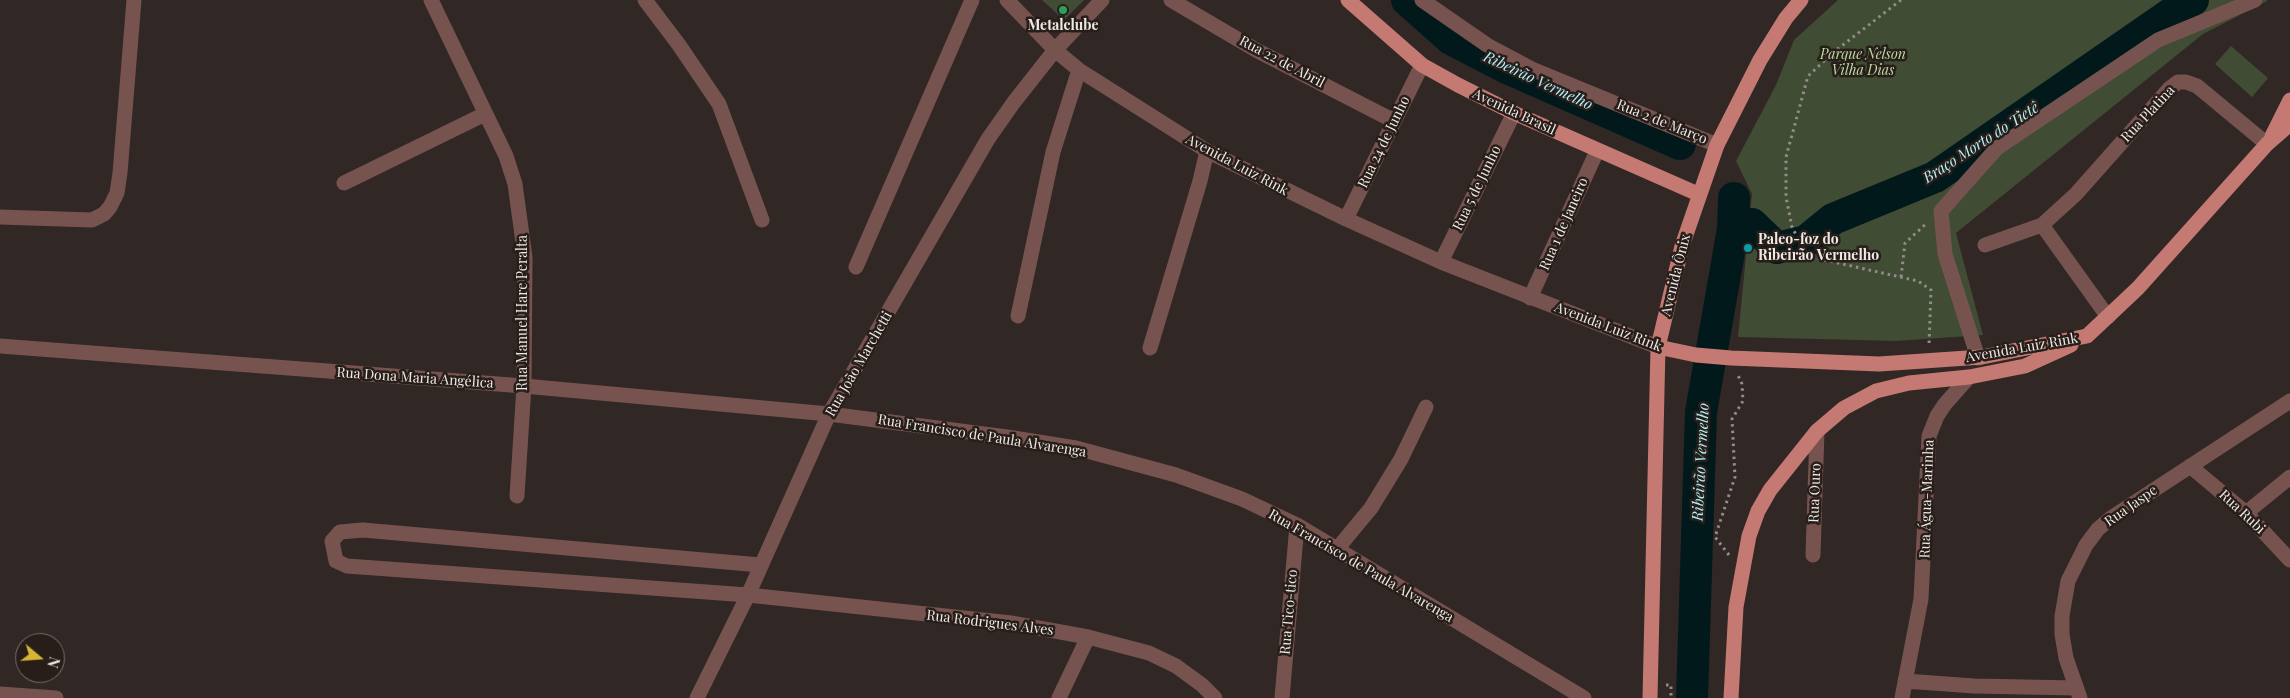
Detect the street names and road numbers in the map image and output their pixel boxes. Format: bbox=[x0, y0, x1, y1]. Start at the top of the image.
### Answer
street label: Rua 22 de Abril bbox=[1236, 32, 1328, 92]
street label: Rua Platina bbox=[2118, 82, 2178, 146]
street label: Avenida Brasil bbox=[1470, 85, 1558, 139]
street label: Rua 24 de Junho bbox=[1354, 93, 1414, 191]
street label: Rua 2 de Março bbox=[1614, 96, 1710, 148]
street label: Avenida Luiz Rink bbox=[1183, 131, 1291, 199]
street label: Rua 5 de Junho bbox=[1449, 143, 1505, 233]
street label: Rua 1 de Janeiro bbox=[1536, 175, 1592, 273]
street label: Avenida Ônix bbox=[1658, 232, 1694, 318]
street label: Rua Manuel Hare Peralta bbox=[515, 235, 531, 391]
street label: Avenida Luiz Rink bbox=[1552, 299, 1664, 355]
street label: Rua João Marchetti bbox=[822, 309, 896, 419]
street label: Avenida Luiz Rink bbox=[1965, 330, 2079, 366]
street label: Rua Dona Maria Angélica bbox=[336, 364, 494, 392]
street label: Rua Francisco de Paula Alvarenga bbox=[877, 411, 1087, 461]
street label: Rua Água-Marinha bbox=[1917, 439, 1937, 559]
street label: Rua Ouro bbox=[1806, 463, 1824, 523]
street label: Rua Jaspe bbox=[2101, 482, 2161, 530]
street label: Rua Rubi bbox=[2215, 486, 2269, 538]
street label: Rua Francisco de Paula Alvarenga bbox=[1266, 506, 1456, 626]
street label: Rua Tico-tico bbox=[1277, 569, 1301, 655]
street label: Rua Rodrigues Alves bbox=[925, 607, 1055, 639]

